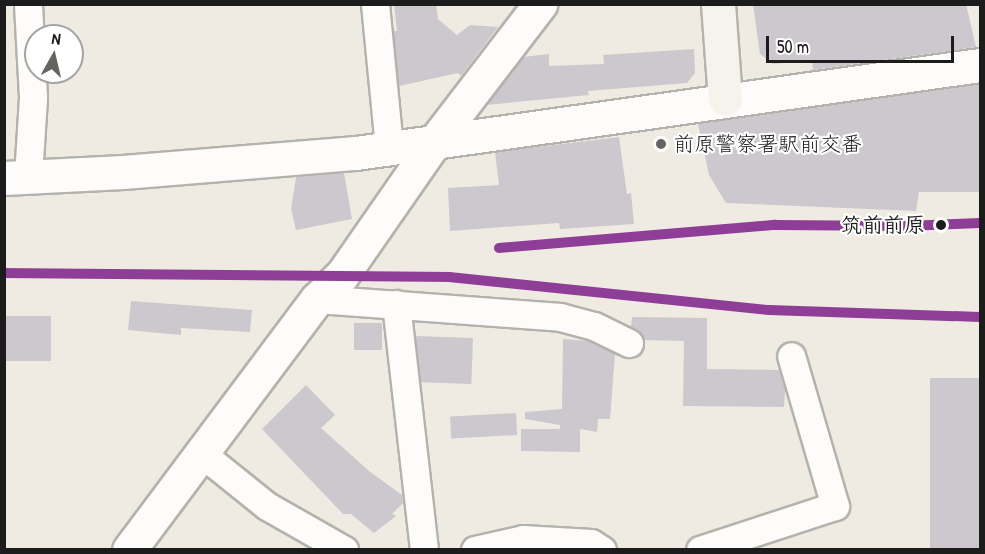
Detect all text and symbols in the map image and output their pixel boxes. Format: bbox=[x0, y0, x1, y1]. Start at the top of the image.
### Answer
north arrow bbox=[24, 24, 84, 84]
scale bar bbox=[769, 24, 956, 62]
text: N bbox=[50, 27, 62, 50]
text: 50 m bbox=[777, 34, 809, 59]
place label: 前原警察署駅前交番 bbox=[673, 131, 862, 157]
marker: 前原警察署駅前交番 bbox=[654, 137, 668, 151]
place label: 筑前前原 bbox=[841, 212, 925, 238]
marker: 筑前前原 bbox=[930, 214, 952, 236]

